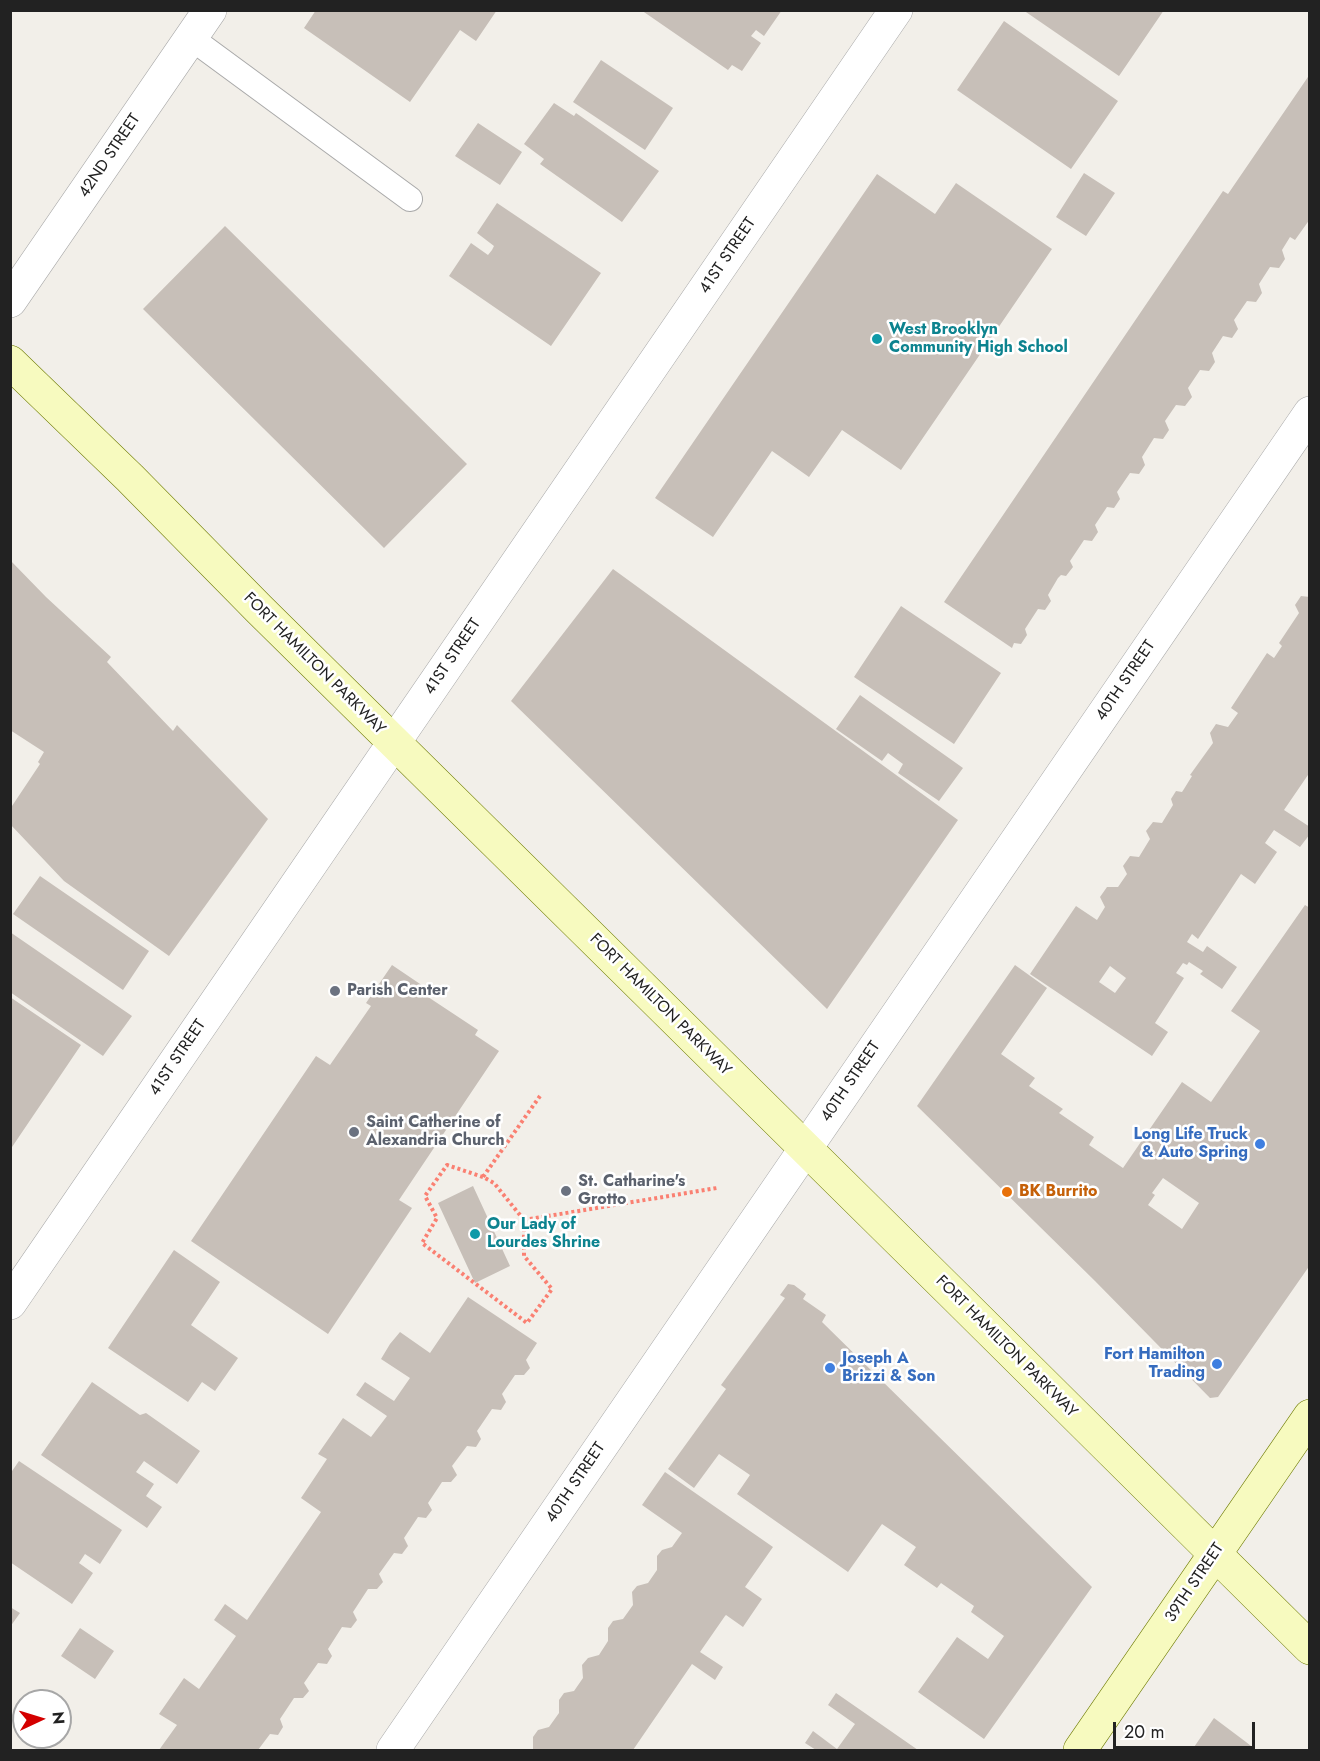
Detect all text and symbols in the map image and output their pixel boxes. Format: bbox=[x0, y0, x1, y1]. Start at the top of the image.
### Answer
street label: 42ND STREET bbox=[75, 111, 145, 201]
street label: 41ST STREET bbox=[696, 214, 760, 298]
place label: West Brooklyn Community High School bbox=[889, 320, 1068, 358]
marker: West Brooklyn Community High School bbox=[870, 332, 884, 346]
street label: FORT HAMILTON PARKWAY bbox=[239, 589, 389, 739]
street label: 41ST STREET bbox=[421, 615, 485, 699]
street label: 40TH STREET bbox=[1092, 637, 1160, 725]
street label: FORT HAMILTON PARKWAY bbox=[585, 930, 735, 1080]
place label: Parish Center bbox=[347, 981, 448, 1001]
marker: Parish Center bbox=[328, 984, 342, 998]
street label: 41ST STREET bbox=[146, 1016, 210, 1100]
street label: 40TH STREET bbox=[817, 1038, 885, 1126]
place label: Saint Catherine of Alexandria Church bbox=[366, 1113, 504, 1151]
marker: Saint Catherine of Alexandria Church bbox=[347, 1125, 361, 1139]
place label: Long Life Truck & Auto Spring bbox=[1133, 1125, 1248, 1163]
marker: Long Life Truck & Auto Spring bbox=[1253, 1137, 1267, 1151]
place label: St. Catharine's Grotto bbox=[578, 1172, 685, 1210]
place label: BK Burrito bbox=[1019, 1182, 1098, 1202]
marker: St. Catharine's Grotto bbox=[559, 1184, 573, 1198]
marker: BK Burrito bbox=[1000, 1185, 1014, 1199]
place label: Our Lady of Lourdes Shrine bbox=[487, 1215, 600, 1253]
marker: Our Lady of Lourdes Shrine bbox=[468, 1227, 482, 1241]
street label: FORT HAMILTON PARKWAY bbox=[931, 1272, 1081, 1422]
place label: Fort Hamilton Trading bbox=[1104, 1345, 1205, 1383]
place label: Joseph A Brizzi & Son bbox=[842, 1349, 935, 1387]
marker: Fort Hamilton Trading bbox=[1210, 1357, 1224, 1371]
marker: Joseph A Brizzi & Son bbox=[823, 1361, 837, 1375]
street label: 40TH STREET bbox=[542, 1439, 610, 1527]
street label: 39TH STREET bbox=[1161, 1540, 1229, 1626]
north arrow bbox=[12, 1689, 72, 1749]
scale bar bbox=[1116, 1710, 1258, 1748]
text: N bbox=[47, 1711, 70, 1725]
text: 20 m bbox=[1124, 1719, 1164, 1745]

